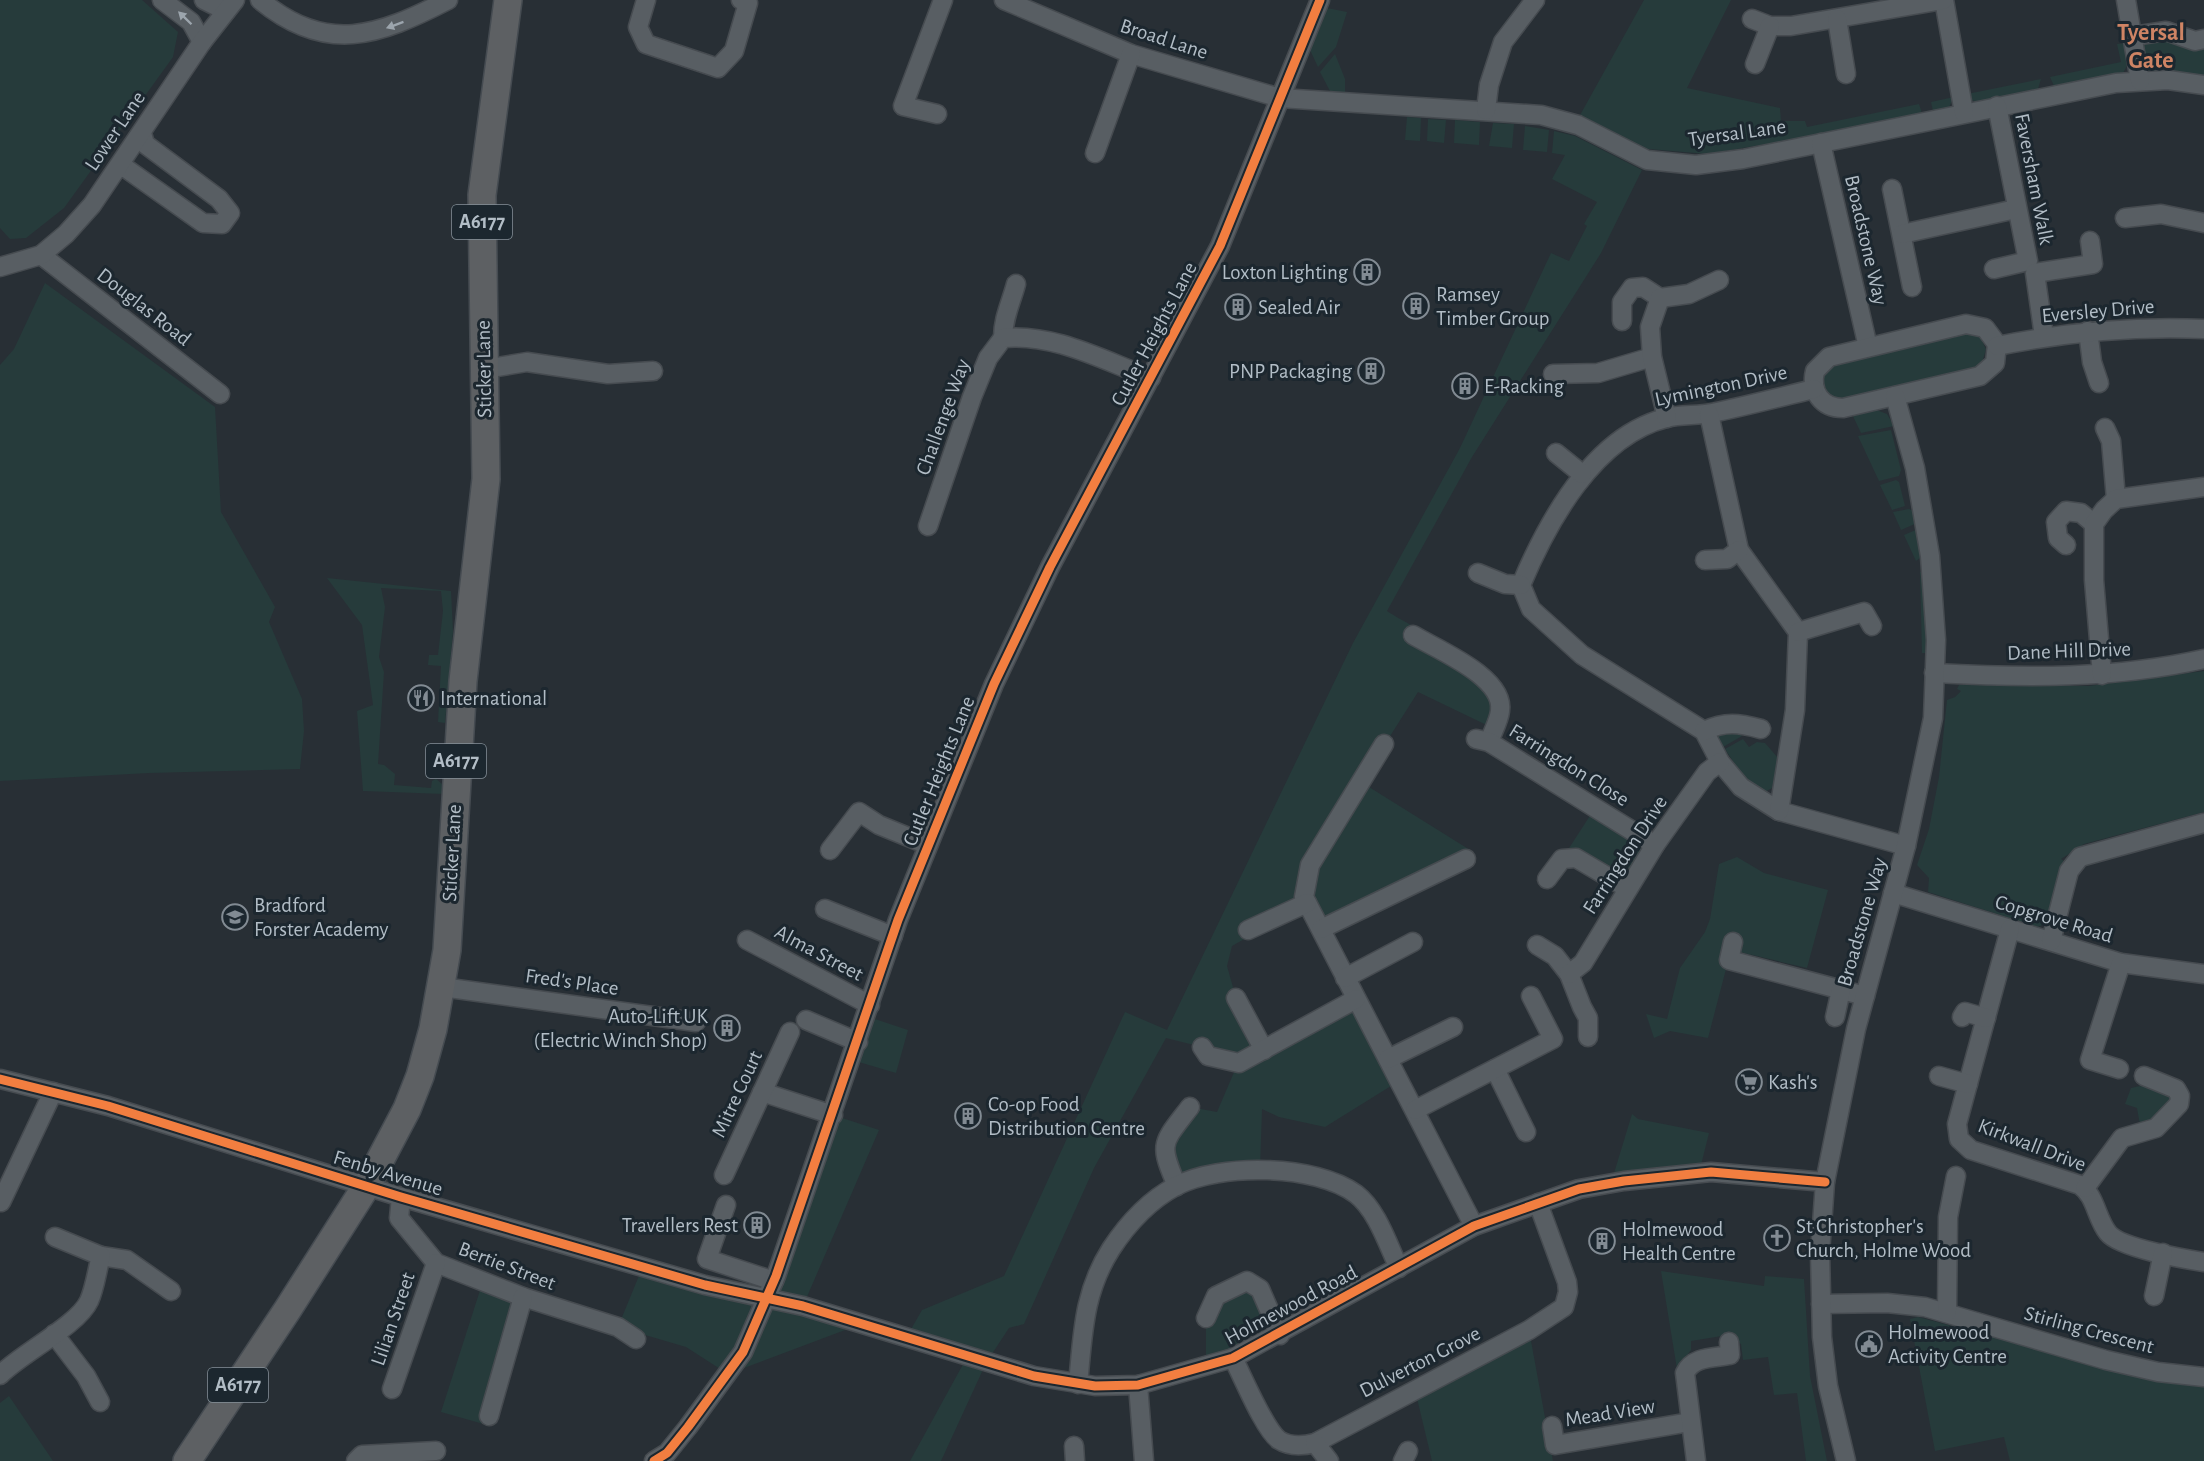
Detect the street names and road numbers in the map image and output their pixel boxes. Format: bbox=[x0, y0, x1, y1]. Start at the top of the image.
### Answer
street label: Broad Lane bbox=[1118, 15, 1210, 63]
street label: Lower Lane bbox=[81, 87, 149, 175]
street label: Faversham Walk bbox=[2011, 111, 2057, 247]
street label: Tyersal Lane bbox=[1687, 116, 1787, 150]
street label: Broadstone Way bbox=[1841, 173, 1891, 307]
road number: A6177 bbox=[452, 205, 512, 239]
street label: Cutler Heights Lane bbox=[1107, 259, 1201, 409]
street label: Douglas Road bbox=[93, 264, 195, 350]
street label: Eversley Drive bbox=[2041, 296, 2155, 326]
street label: Sticker Lane bbox=[473, 320, 495, 418]
street label: Challenge Way bbox=[912, 356, 974, 478]
street label: Lymington Drive bbox=[1653, 362, 1789, 410]
street label: Dane Hill Drive bbox=[2007, 638, 2131, 664]
street label: Cutler Heights Lane bbox=[899, 693, 979, 849]
street label: Farringdon Close bbox=[1505, 720, 1633, 810]
road number: A6177 bbox=[426, 744, 486, 778]
street label: Farringdon Drive bbox=[1579, 792, 1671, 918]
street label: Sticker Lane bbox=[439, 804, 465, 902]
street label: Broadstone Way bbox=[1834, 855, 1890, 989]
street label: Copgrove Road bbox=[1993, 891, 2116, 947]
street label: Alma Street bbox=[771, 921, 867, 985]
street label: Fred's Place bbox=[524, 965, 620, 999]
street label: Mitre Court bbox=[708, 1047, 766, 1141]
street label: Kirkwall Drive bbox=[1975, 1115, 2089, 1175]
street label: Fenby Avenue bbox=[331, 1146, 445, 1200]
street label: Bertie Street bbox=[456, 1238, 559, 1294]
street label: Holmewood Road bbox=[1221, 1261, 1361, 1349]
street label: Lilian Street bbox=[367, 1269, 419, 1368]
street label: Stirling Crescent bbox=[2022, 1303, 2156, 1357]
street label: Dulverton Grove bbox=[1356, 1323, 1484, 1401]
road number: A6177 bbox=[208, 1368, 268, 1402]
street label: Mead View bbox=[1564, 1396, 1656, 1430]

